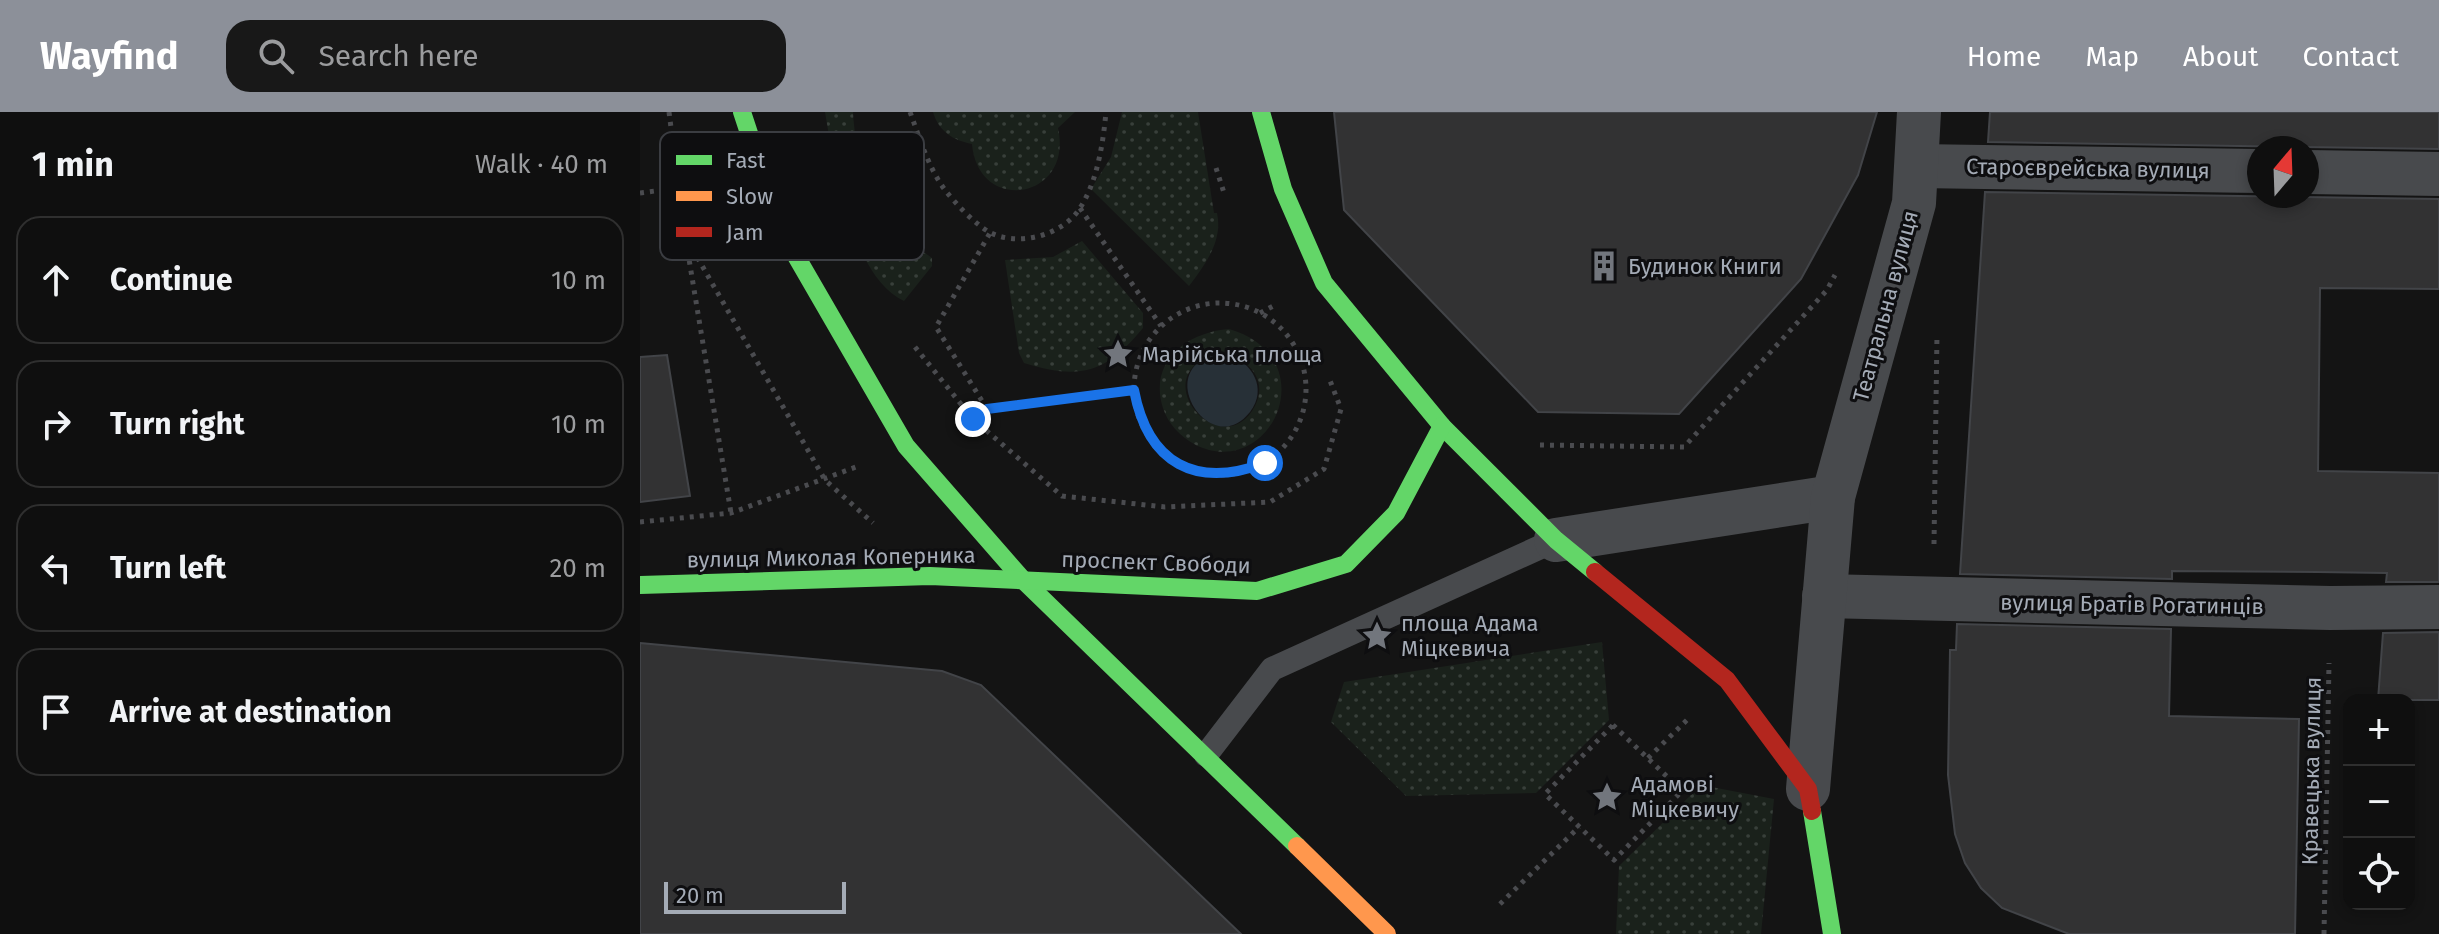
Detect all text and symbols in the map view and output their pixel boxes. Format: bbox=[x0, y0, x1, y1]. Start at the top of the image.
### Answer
search box bbox=[226, 20, 786, 92]
text: Wayfind bbox=[40, 33, 178, 79]
icon: search bbox=[254, 34, 298, 78]
text: Search here bbox=[318, 38, 479, 74]
text: Home bbox=[1967, 40, 2041, 73]
text: Map bbox=[2085, 40, 2139, 73]
text: About bbox=[2183, 40, 2258, 73]
text: Contact bbox=[2302, 40, 2399, 73]
legend bbox=[660, 132, 924, 260]
north arrow bbox=[2247, 136, 2319, 208]
text: 1 min bbox=[32, 144, 114, 185]
text: Fast bbox=[726, 147, 766, 174]
text: Walk · 40 m bbox=[475, 149, 608, 180]
street label: Староєврейська вулиця bbox=[1966, 153, 2210, 184]
text: Slow bbox=[726, 183, 773, 210]
street label: Театральна вулиця bbox=[1847, 208, 1924, 405]
text: Jam bbox=[726, 219, 764, 246]
building icon: Будинок Книги bbox=[1587, 249, 1621, 283]
place label: Будинок Книги bbox=[1628, 253, 1782, 280]
icon: ahead bbox=[34, 258, 78, 302]
text: Continue bbox=[110, 262, 233, 298]
text: 10 m bbox=[551, 265, 606, 296]
place icon: Марійська площа bbox=[1101, 337, 1135, 371]
place label: Марійська площа bbox=[1142, 341, 1322, 368]
route end bbox=[955, 401, 991, 437]
icon: right bbox=[34, 402, 78, 446]
text: Turn right bbox=[110, 406, 245, 442]
text: 10 m bbox=[551, 409, 606, 440]
route start bbox=[1247, 445, 1283, 481]
street label: вулиця Миколая Коперника bbox=[686, 541, 976, 574]
icon: left bbox=[34, 546, 78, 590]
street label: проспект Свободи bbox=[1061, 546, 1251, 579]
text: Turn left bbox=[110, 550, 226, 586]
text: 20 m bbox=[549, 553, 606, 584]
street label: вулиця Братів Рогатинців bbox=[2000, 589, 2264, 620]
place label: площа Адама Міцкевича bbox=[1401, 610, 1538, 662]
place icon: площа Адама Міцкевича bbox=[1360, 619, 1394, 653]
street label: Кравецька вулиця bbox=[2296, 676, 2327, 866]
icon: arrive bbox=[34, 690, 78, 734]
text: Arrive at destination bbox=[110, 694, 392, 730]
map controls bbox=[2343, 694, 2415, 910]
button: + bbox=[2343, 694, 2415, 766]
button: − bbox=[2343, 766, 2415, 838]
place label: Адамові Міцкевичу bbox=[1631, 771, 1739, 823]
place icon: Адамові Міцкевичу bbox=[1590, 780, 1624, 814]
button: locate bbox=[2343, 838, 2415, 910]
scale bar bbox=[664, 878, 846, 914]
text: 20 m bbox=[676, 882, 724, 909]

